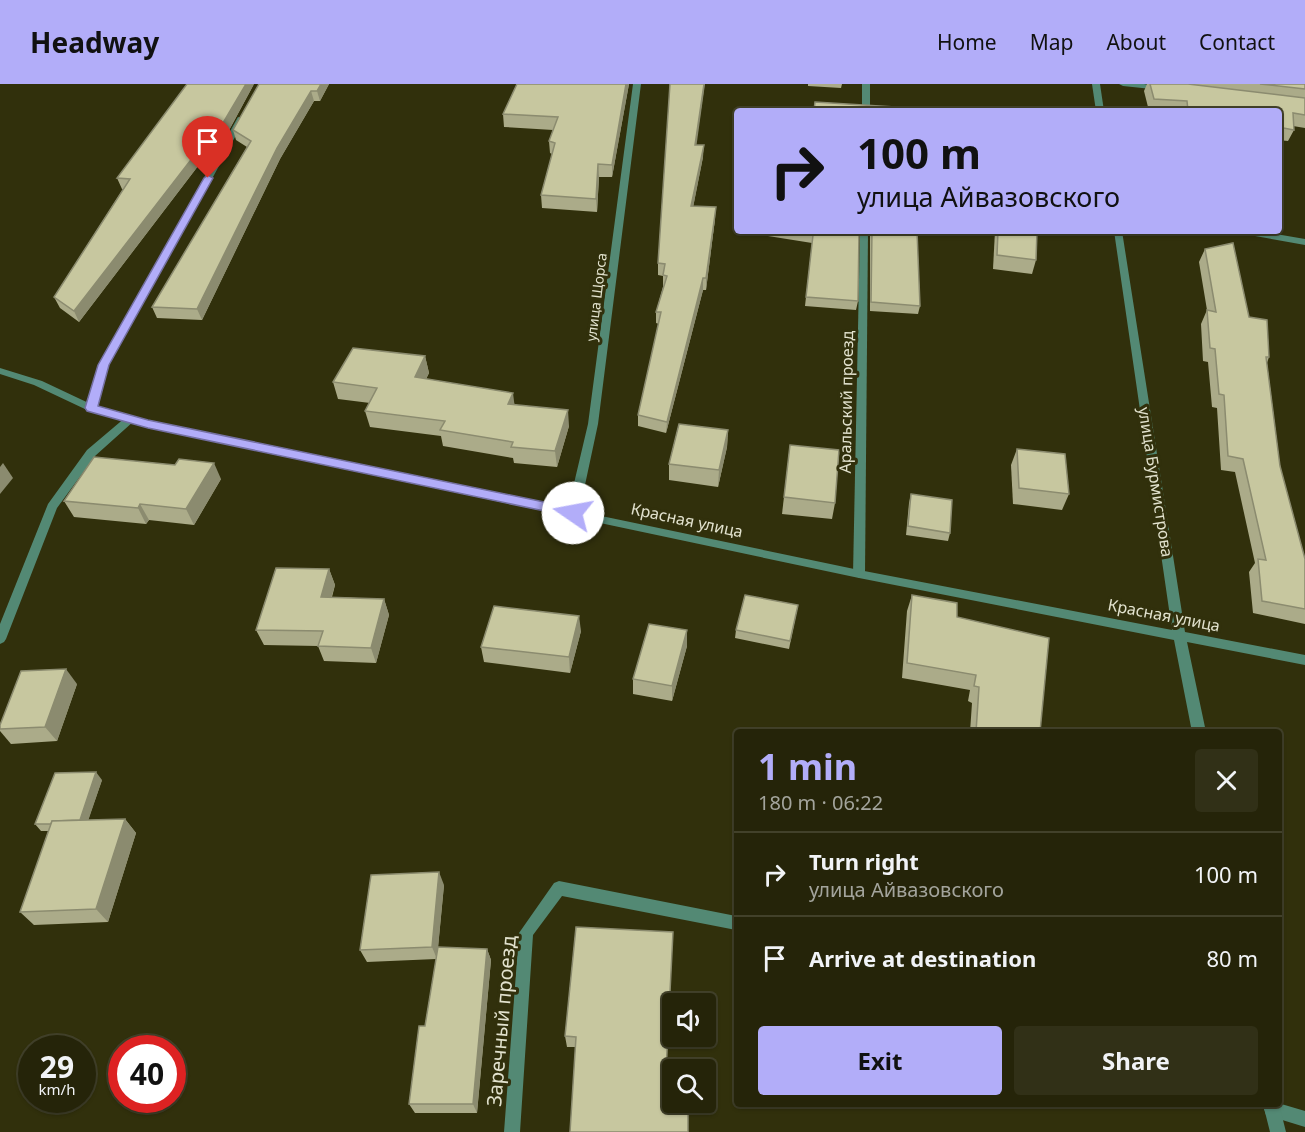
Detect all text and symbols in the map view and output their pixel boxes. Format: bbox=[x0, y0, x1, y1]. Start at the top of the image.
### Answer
text: Headway bbox=[30, 23, 159, 61]
text: Home bbox=[937, 28, 997, 56]
text: Map bbox=[1030, 28, 1073, 56]
text: About bbox=[1106, 28, 1166, 56]
text: Contact bbox=[1199, 28, 1275, 56]
pin bbox=[182, 116, 233, 178]
text: 100 m bbox=[857, 124, 981, 181]
icon: arrive bbox=[191, 125, 224, 158]
icon: right bbox=[758, 132, 836, 210]
text: улица Айвазовского bbox=[857, 178, 1120, 215]
street label: улица Щорса bbox=[581, 252, 611, 342]
street label: Аральский проезд bbox=[834, 330, 858, 473]
street label: улица Бурмистрова bbox=[1133, 405, 1179, 559]
position arrow bbox=[541, 481, 605, 545]
street label: Красная улица bbox=[629, 497, 745, 543]
street label: Красная улица bbox=[1106, 593, 1222, 637]
text: 1 min bbox=[758, 742, 857, 791]
button: close bbox=[1195, 749, 1258, 812]
text: 180 m · 06:22 bbox=[758, 789, 883, 816]
text: Turn right bbox=[809, 846, 919, 876]
icon: right bbox=[758, 858, 791, 891]
text: 100 m bbox=[1194, 859, 1258, 889]
text: улица Айвазовского bbox=[809, 876, 1004, 903]
street label: Заречный проезд bbox=[480, 934, 522, 1108]
icon: arrive bbox=[758, 942, 791, 975]
text: Arrive at destination bbox=[809, 943, 1036, 973]
text: 80 m bbox=[1207, 943, 1258, 973]
map controls bbox=[662, 993, 716, 1113]
button: sound bbox=[662, 993, 716, 1047]
button: Exit bbox=[758, 1026, 1002, 1095]
button: Share bbox=[1014, 1026, 1258, 1095]
speed limit sign: 40 bbox=[108, 1035, 186, 1113]
text: 29 bbox=[40, 1046, 74, 1087]
button: search bbox=[662, 1059, 716, 1113]
text: km/h bbox=[39, 1079, 75, 1099]

